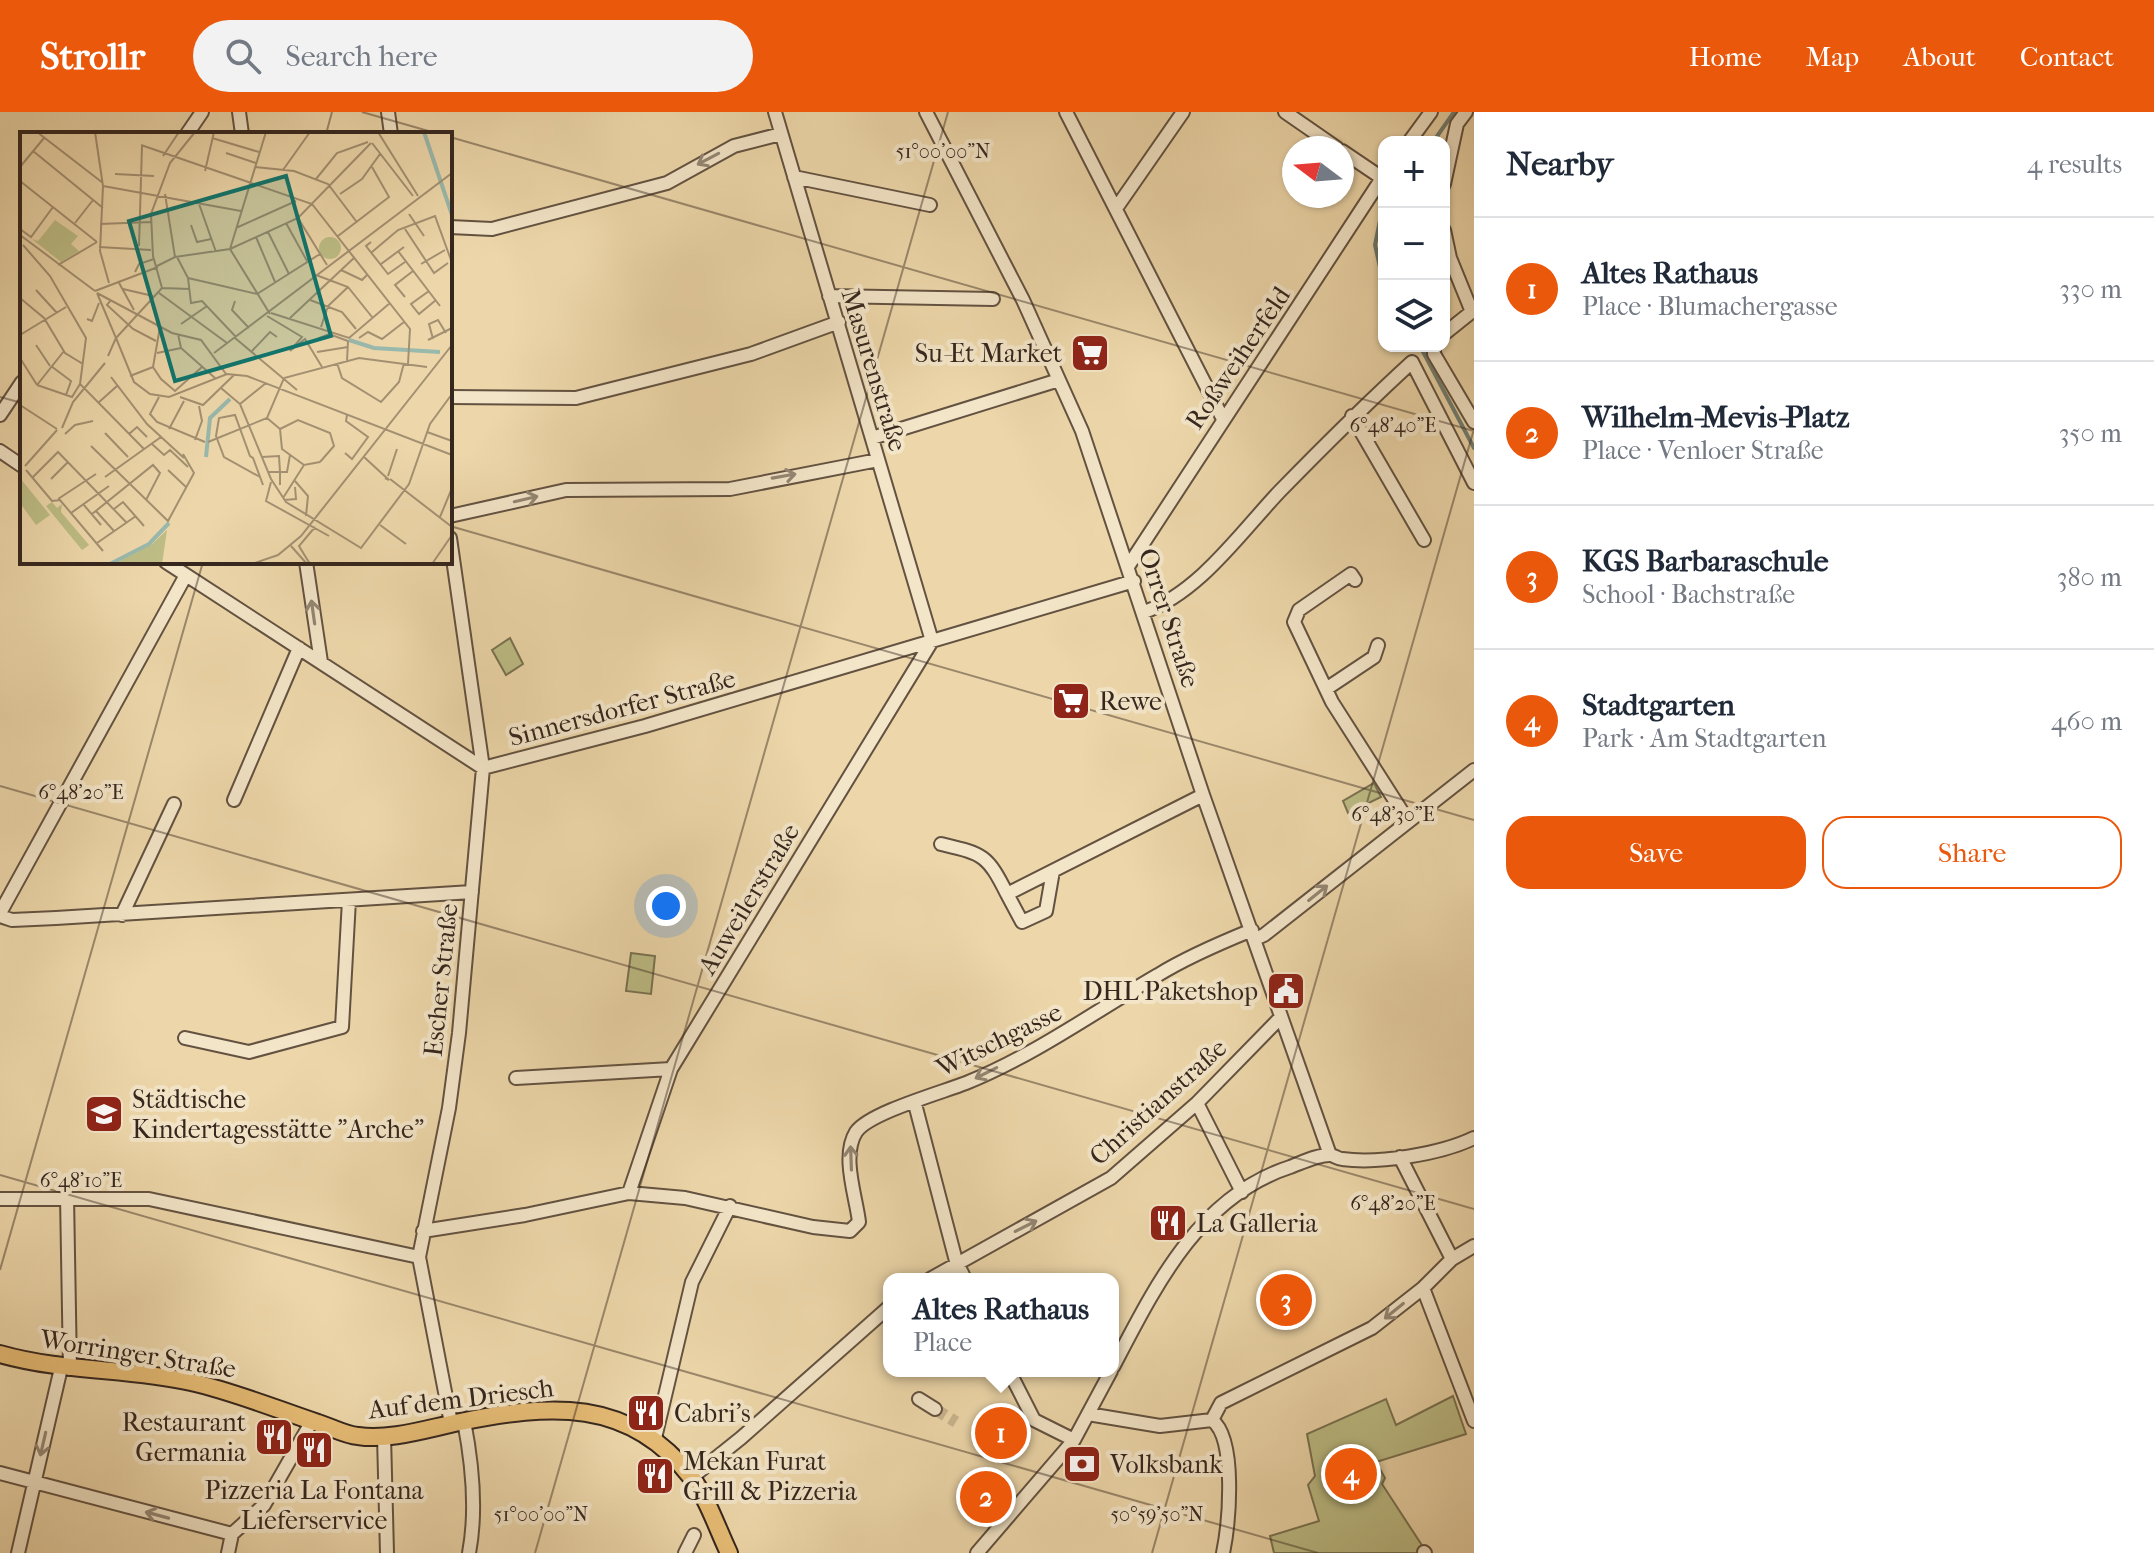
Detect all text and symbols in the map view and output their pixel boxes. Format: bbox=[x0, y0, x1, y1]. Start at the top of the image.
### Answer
search box bbox=[193, 20, 753, 92]
text: Strollr bbox=[40, 34, 145, 79]
icon: search bbox=[221, 34, 265, 78]
text: Search here bbox=[285, 39, 438, 74]
text: Home bbox=[1689, 40, 1762, 73]
text: Map bbox=[1806, 40, 1859, 73]
text: About bbox=[1903, 40, 1976, 73]
text: Contact bbox=[2020, 40, 2114, 73]
inset map bbox=[20, 132, 452, 564]
north arrow bbox=[1282, 136, 1354, 208]
map controls bbox=[1378, 136, 1450, 352]
button: + bbox=[1378, 136, 1450, 208]
text: 51°00'00"N bbox=[896, 140, 990, 163]
text: Nearby bbox=[1506, 144, 1613, 184]
text: 4 results bbox=[2027, 149, 2122, 180]
one-way arrow bbox=[696, 152, 720, 167]
button: − bbox=[1378, 208, 1450, 280]
text: Altes Rathaus bbox=[1582, 256, 1758, 291]
text: 1 bbox=[1527, 274, 1537, 305]
text: 330 m bbox=[2059, 274, 2122, 305]
street label: Roßweiherfeld bbox=[1179, 280, 1298, 435]
button: layers bbox=[1378, 280, 1450, 352]
street label: Masurenstraße bbox=[835, 285, 913, 455]
text: Place · Blumachergasse bbox=[1582, 291, 1838, 322]
supermarket icon: Su-Et Market bbox=[1069, 332, 1111, 374]
place label: Su-Et Market bbox=[915, 338, 1063, 369]
text: Wilhelm-Mevis-Platz bbox=[1582, 400, 1850, 435]
text: 6°48'40"E bbox=[1349, 414, 1437, 437]
text: 2 bbox=[1525, 418, 1539, 449]
text: 350 m bbox=[2059, 418, 2122, 449]
text: Place · Venloer Straße bbox=[1582, 435, 1824, 466]
one-way arrow bbox=[770, 468, 796, 483]
one-way arrow bbox=[513, 491, 538, 506]
street label: Orrer Straße bbox=[1132, 544, 1206, 692]
text: KGS Barbaraschule bbox=[1582, 544, 1829, 579]
text: 3 bbox=[1527, 562, 1537, 593]
text: 380 m bbox=[2057, 562, 2122, 593]
text: School · Bachstraße bbox=[1582, 579, 1795, 610]
one-way arrow bbox=[305, 600, 320, 625]
street label: Sinnersdorfer Straße bbox=[505, 663, 739, 753]
supermarket icon: Rewe bbox=[1050, 680, 1092, 722]
place label: Rewe bbox=[1099, 686, 1162, 717]
text: Stadtgarten bbox=[1582, 688, 1735, 723]
text: 4 bbox=[1524, 706, 1540, 737]
text: 460 m bbox=[2051, 706, 2122, 737]
text: Park · Am Stadtgarten bbox=[1582, 723, 1827, 754]
text: 6°48'20"E bbox=[38, 781, 124, 804]
text: 6°48'30"E bbox=[1351, 803, 1435, 826]
button: Save bbox=[1506, 816, 1806, 889]
button: Share bbox=[1822, 816, 2122, 889]
street label: Auweilerstraße bbox=[691, 818, 806, 981]
one-way arrow bbox=[1307, 884, 1327, 902]
your location bbox=[646, 886, 686, 926]
street label: Escher Straße bbox=[418, 902, 464, 1058]
public building icon: DHL Paketshop bbox=[1265, 970, 1307, 1012]
place label: DHL Paketshop bbox=[1083, 976, 1258, 1007]
street label: Witschgasse bbox=[930, 996, 1067, 1084]
street label: Christianstraße bbox=[1083, 1032, 1233, 1172]
one-way arrow bbox=[975, 1066, 999, 1082]
place label: Städtische Kindertagesstätte "Arche" bbox=[132, 1084, 424, 1145]
school or university icon: Städtische Kindertagesstätte "Arche" bbox=[83, 1093, 125, 1135]
one-way arrow bbox=[844, 1146, 859, 1172]
text: 6°48'10"E bbox=[40, 1169, 122, 1192]
text: 6°48'20"E bbox=[1350, 1192, 1436, 1215]
restaurant icon: La Galleria bbox=[1147, 1202, 1189, 1244]
place label: La Galleria bbox=[1196, 1208, 1319, 1239]
one-way arrow bbox=[1013, 1218, 1037, 1233]
pin: 3 bbox=[1260, 1270, 1312, 1330]
popup bbox=[883, 1273, 1119, 1377]
text: Altes Rathaus bbox=[913, 1292, 1089, 1327]
one-way arrow bbox=[1384, 1302, 1405, 1320]
street label: Worringer Straße bbox=[37, 1323, 238, 1385]
text: Place bbox=[913, 1327, 972, 1358]
street label: Auf dem Driesch bbox=[366, 1372, 556, 1426]
restaurant icon: Cabri's bbox=[625, 1392, 667, 1434]
place label: Cabri's bbox=[674, 1398, 751, 1429]
pin: 1 bbox=[975, 1403, 1027, 1463]
place label: Restaurant Germania bbox=[122, 1407, 247, 1468]
restaurant icon: Restaurant Germania bbox=[253, 1416, 295, 1458]
restaurant icon: Pizzeria La Fontana Lieferservice bbox=[293, 1429, 335, 1471]
one-way arrow bbox=[35, 1430, 50, 1456]
bank icon: Volksbank bbox=[1061, 1443, 1103, 1485]
pin: 4 bbox=[1325, 1444, 1377, 1504]
place label: Mekan Furat Grill & Pizzeria bbox=[683, 1446, 858, 1507]
place label: Volksbank bbox=[1109, 1449, 1223, 1480]
restaurant icon: Mekan Furat Grill & Pizzeria bbox=[634, 1455, 676, 1497]
pin: 2 bbox=[960, 1467, 1012, 1527]
place label: Pizzeria La Fontana Lieferservice bbox=[204, 1475, 425, 1536]
text: 51°00'00"N bbox=[494, 1503, 588, 1526]
text: 50°59'50"N bbox=[1111, 1503, 1203, 1526]
one-way arrow bbox=[144, 1506, 170, 1521]

